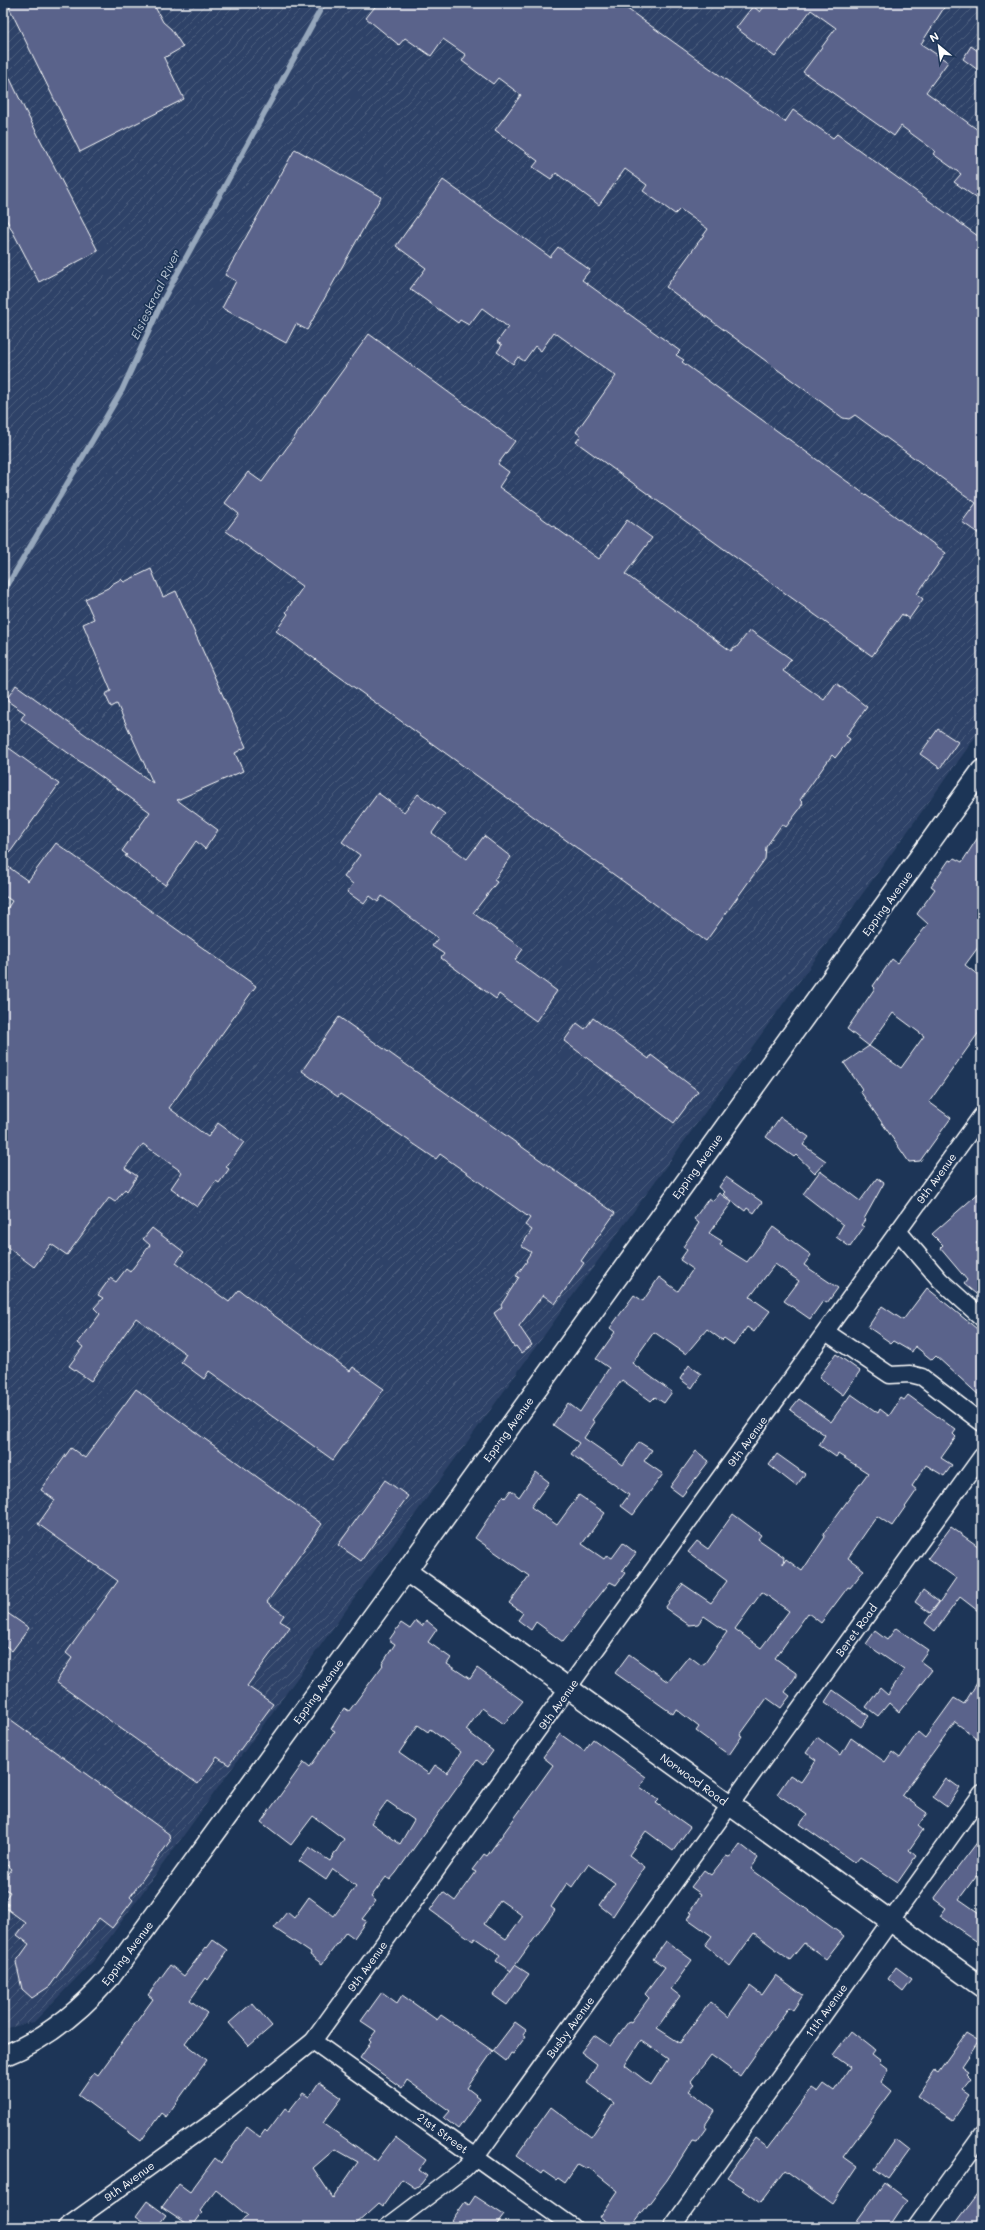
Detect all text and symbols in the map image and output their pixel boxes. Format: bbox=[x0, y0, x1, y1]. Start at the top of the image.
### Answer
north arrow bbox=[919, 26, 959, 66]
text: N bbox=[927, 28, 941, 45]
water label: Elsieskraal River bbox=[126, 246, 184, 342]
street label: Epping Avenue bbox=[858, 867, 916, 939]
street label: Epping Avenue bbox=[668, 1130, 726, 1202]
street label: 9th Avenue bbox=[913, 1150, 960, 1206]
street label: Epping Avenue bbox=[479, 1393, 537, 1465]
street label: 9th Avenue bbox=[724, 1413, 771, 1469]
street label: Beret Road bbox=[832, 1601, 880, 1659]
street label: Epping Avenue bbox=[289, 1655, 347, 1727]
street label: 9th Avenue bbox=[535, 1676, 582, 1732]
street label: Norwood Road bbox=[657, 1750, 731, 1808]
street label: Epping Avenue bbox=[98, 1917, 156, 1988]
street label: 9th Avenue bbox=[344, 1938, 391, 1994]
street label: 11th Avenue bbox=[802, 1980, 851, 2040]
street label: Busby Avenue bbox=[543, 1993, 597, 2061]
street label: 21st Street bbox=[414, 2109, 472, 2157]
street label: 9th Avenue bbox=[101, 2157, 157, 2204]

